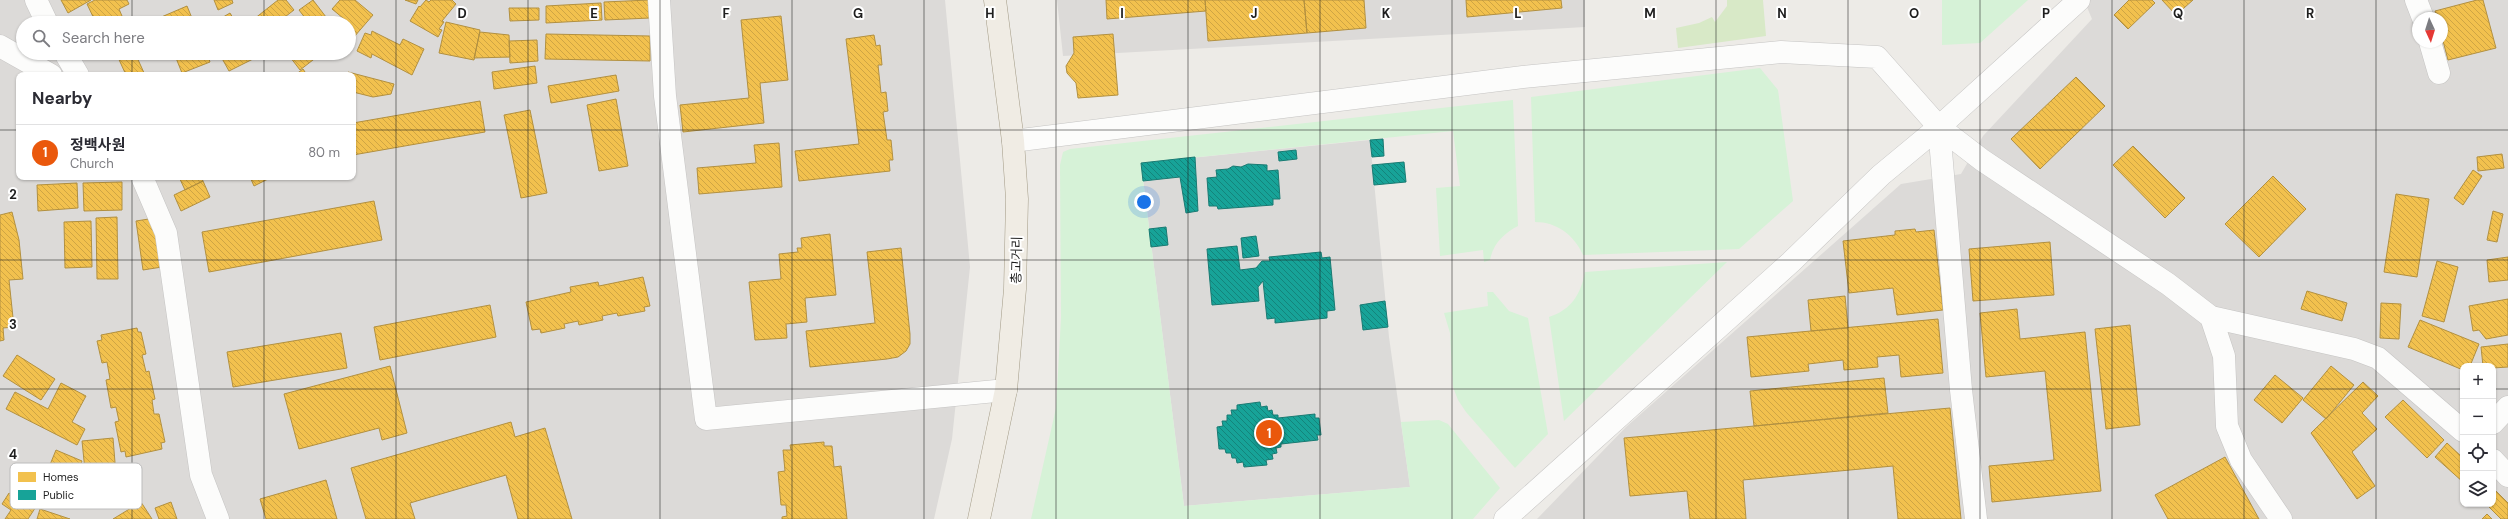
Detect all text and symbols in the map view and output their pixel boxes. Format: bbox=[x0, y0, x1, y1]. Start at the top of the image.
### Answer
text: D bbox=[457, 5, 467, 22]
text: E bbox=[590, 5, 598, 22]
text: F bbox=[722, 5, 730, 22]
text: G bbox=[853, 5, 863, 22]
text: H bbox=[985, 5, 995, 22]
text: I bbox=[1120, 5, 1124, 22]
text: J bbox=[1250, 5, 1258, 22]
text: K bbox=[1382, 5, 1391, 22]
text: L bbox=[1514, 5, 1522, 22]
text: M bbox=[1644, 5, 1656, 22]
text: N bbox=[1777, 5, 1787, 22]
text: O bbox=[1909, 5, 1919, 22]
text: P bbox=[2042, 5, 2050, 22]
text: Q bbox=[2173, 5, 2183, 22]
text: R bbox=[2306, 5, 2314, 22]
north arrow bbox=[2412, 12, 2448, 48]
search box bbox=[16, 16, 356, 60]
icon: search bbox=[30, 27, 52, 49]
text: Search here bbox=[62, 28, 145, 48]
text: Nearby bbox=[32, 87, 92, 109]
text: 정백사원 bbox=[70, 135, 125, 155]
text: 1 bbox=[43, 144, 47, 161]
text: 80 m bbox=[308, 144, 340, 161]
text: Church bbox=[70, 155, 114, 172]
text: 2 bbox=[9, 186, 17, 203]
your location bbox=[1134, 192, 1154, 212]
street label: 총고거리 bbox=[1008, 236, 1025, 284]
text: 3 bbox=[9, 316, 17, 333]
map controls bbox=[2460, 363, 2496, 507]
button: + bbox=[2460, 363, 2496, 399]
button: − bbox=[2460, 399, 2496, 435]
pin: 1 bbox=[1256, 418, 1282, 448]
button: locate bbox=[2460, 435, 2496, 471]
text: 4 bbox=[9, 446, 17, 463]
legend bbox=[10, 463, 142, 509]
text: Homes bbox=[43, 470, 79, 484]
button: layers bbox=[2460, 471, 2496, 507]
text: Public bbox=[43, 488, 74, 502]

